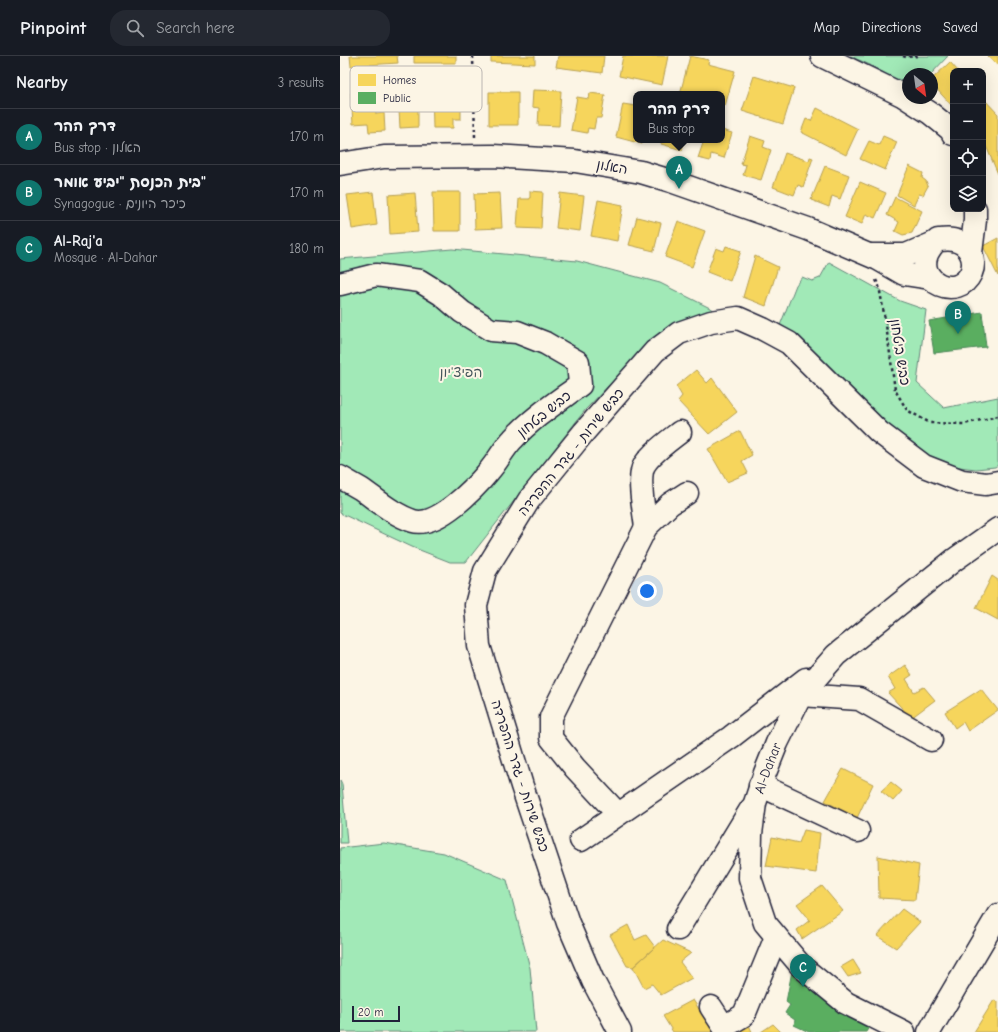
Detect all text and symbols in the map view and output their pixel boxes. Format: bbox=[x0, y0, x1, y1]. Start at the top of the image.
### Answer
search box bbox=[110, 10, 390, 46]
text: Pinpoint bbox=[20, 17, 86, 39]
icon: search bbox=[124, 17, 146, 39]
text: Search here bbox=[156, 19, 234, 37]
text: Map bbox=[813, 19, 840, 36]
text: Directions bbox=[862, 19, 921, 36]
text: Saved bbox=[943, 19, 978, 36]
legend bbox=[350, 66, 482, 112]
north arrow bbox=[902, 68, 938, 104]
map controls bbox=[950, 68, 986, 212]
button: + bbox=[950, 68, 986, 104]
text: Nearby bbox=[16, 73, 67, 92]
text: Homes bbox=[383, 74, 416, 87]
text: 3 results bbox=[278, 75, 324, 90]
popup bbox=[633, 91, 725, 143]
text: Public bbox=[383, 92, 412, 105]
text: דרך ההר bbox=[648, 100, 710, 118]
button: − bbox=[950, 104, 986, 140]
text: דרך ההר bbox=[54, 117, 116, 135]
text: Bus stop bbox=[648, 121, 695, 136]
text: A bbox=[25, 129, 33, 144]
text: 170 m bbox=[290, 129, 324, 144]
text: Bus stop · האלון bbox=[54, 140, 141, 155]
button: locate bbox=[950, 140, 986, 176]
street label: האלון bbox=[595, 156, 629, 178]
pin: A bbox=[666, 156, 692, 189]
text: בית הכנסת "יביע אומר" bbox=[54, 173, 206, 191]
button: layers bbox=[950, 176, 986, 212]
text: B bbox=[25, 185, 33, 200]
text: 170 m bbox=[290, 185, 324, 200]
text: Synagogue · כיכר היונים bbox=[54, 196, 186, 211]
text: Al-Raj'a bbox=[54, 232, 103, 250]
text: C bbox=[25, 241, 33, 256]
text: 180 m bbox=[289, 241, 324, 256]
text: Mosque · Al-Dahar bbox=[54, 250, 157, 265]
pin: B bbox=[945, 301, 971, 334]
street label: כביש ביטחון bbox=[886, 317, 914, 387]
park label: הפיצ'יון bbox=[440, 364, 482, 381]
street label: כביש שירות - גדר ההפרדה bbox=[514, 385, 628, 519]
street label: כביש בטחון bbox=[514, 387, 574, 441]
your location bbox=[637, 581, 657, 601]
street label: כביש שירות - גדר ההפרדה bbox=[487, 698, 553, 854]
street label: Al-Dahar bbox=[750, 740, 785, 796]
pin: C bbox=[790, 954, 816, 987]
scale bar bbox=[352, 1004, 400, 1023]
text: 20 m bbox=[358, 1006, 383, 1019]

